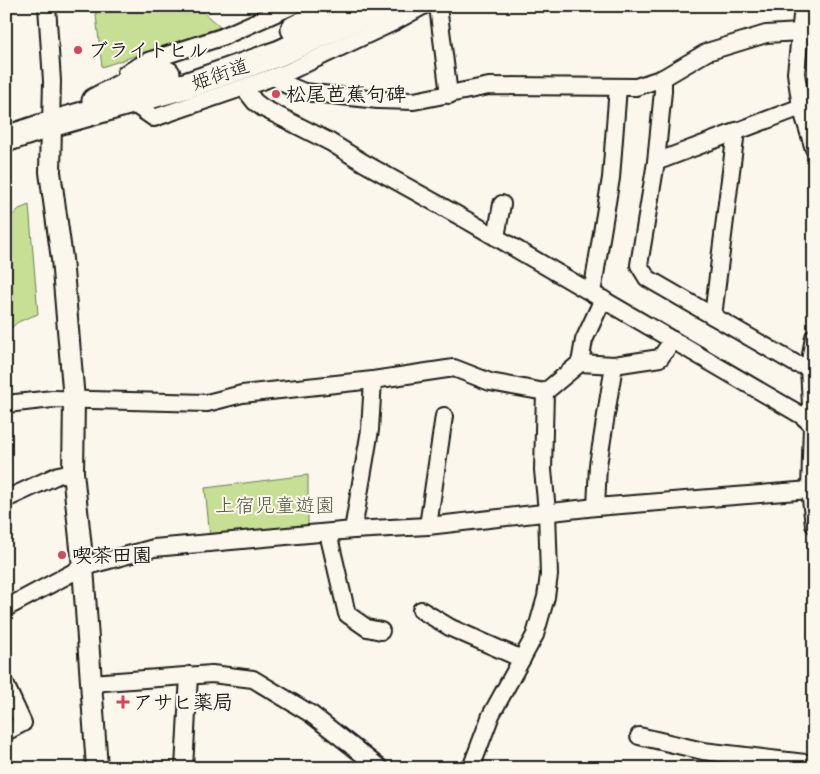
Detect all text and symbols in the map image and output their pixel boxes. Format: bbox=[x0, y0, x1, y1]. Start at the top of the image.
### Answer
place label: ブライトヒル bbox=[88, 38, 209, 67]
marker: ブライトヒル bbox=[72, 44, 84, 56]
street label: 姫街道 bbox=[188, 53, 254, 100]
place label: 松尾芭蕉句碑 bbox=[286, 82, 406, 111]
marker: 松尾芭蕉句碑 bbox=[270, 88, 282, 100]
park label: 上宿児童遊園 bbox=[215, 493, 335, 522]
place label: 喫茶田園 bbox=[72, 543, 152, 572]
marker: 喫茶田園 bbox=[56, 549, 68, 561]
place label: アサヒ薬局 bbox=[133, 690, 233, 719]
marker: アサヒ薬局 bbox=[117, 696, 129, 708]

